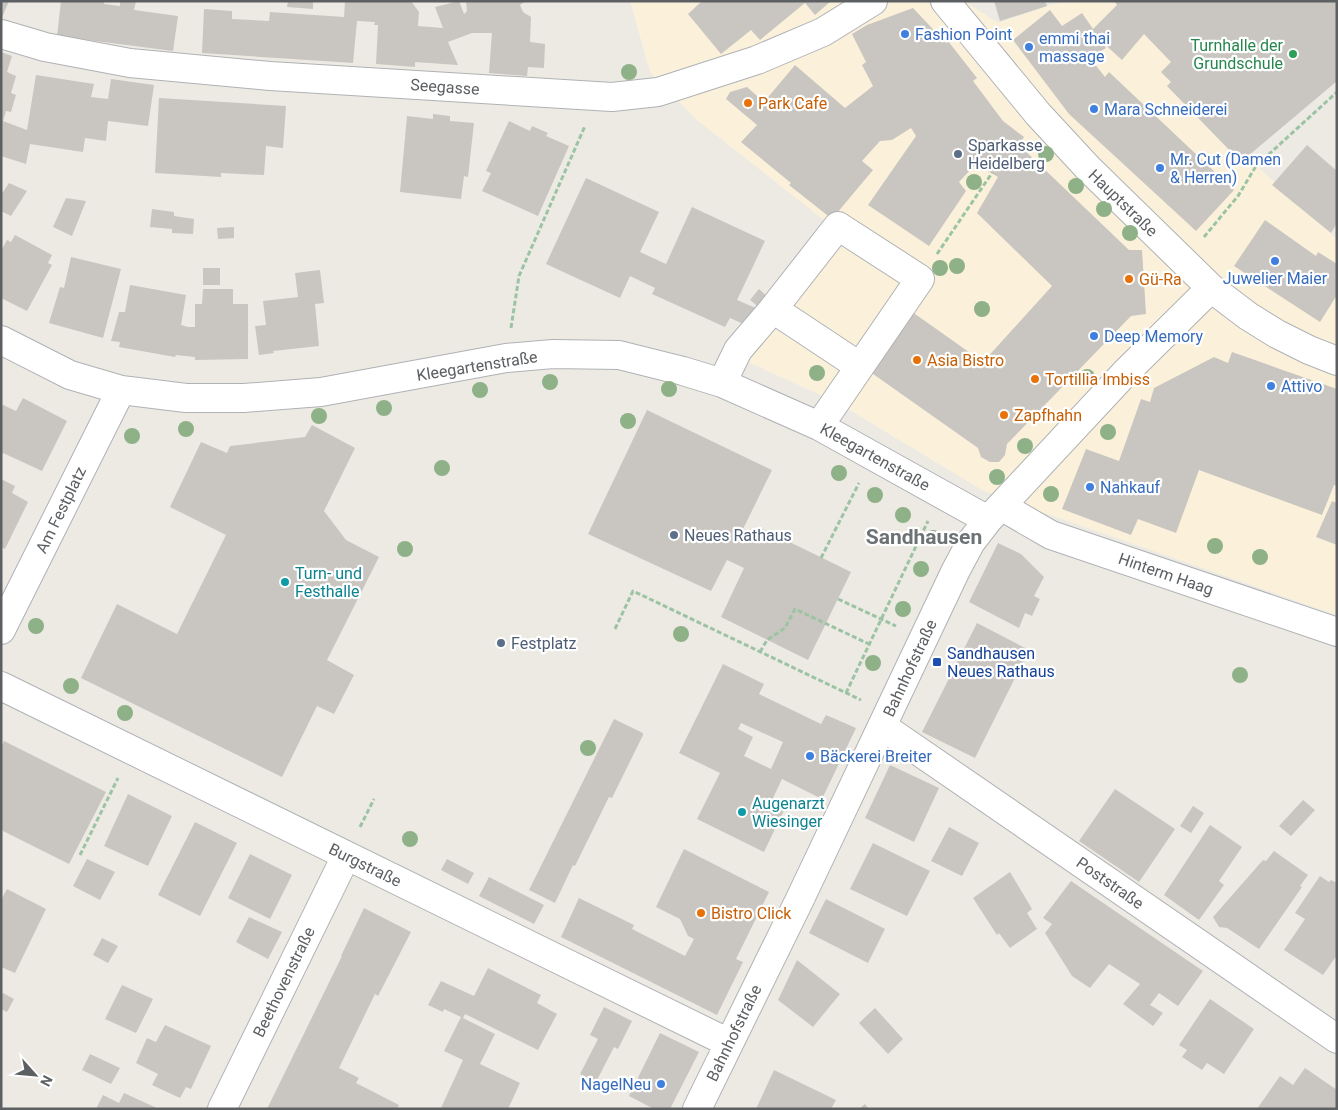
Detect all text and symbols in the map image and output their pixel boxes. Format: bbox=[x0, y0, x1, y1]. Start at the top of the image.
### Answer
place label: Fashion Point bbox=[915, 25, 1012, 44]
marker: Fashion Point bbox=[899, 28, 911, 40]
place label: emmi thai massage bbox=[1039, 29, 1110, 66]
place label: Turnhalle der Grundschule bbox=[1190, 36, 1284, 73]
marker: emmi thai massage bbox=[1023, 41, 1035, 53]
marker: Turnhalle der Grundschule bbox=[1287, 48, 1299, 60]
street label: Seegasse bbox=[410, 75, 480, 99]
place label: Park Cafe bbox=[758, 94, 827, 113]
marker: Park Cafe bbox=[742, 97, 754, 109]
place label: Mara Schneiderei bbox=[1104, 100, 1228, 119]
marker: Mara Schneiderei bbox=[1088, 103, 1100, 115]
place label: Sparkasse Heidelberg bbox=[968, 136, 1045, 173]
marker: Sparkasse Heidelberg bbox=[952, 148, 964, 160]
place label: Mr. Cut (Damen & Herren) bbox=[1170, 150, 1281, 187]
marker: Mr. Cut (Damen & Herren) bbox=[1154, 162, 1166, 174]
street label: Hauptstraße bbox=[1085, 165, 1161, 241]
marker: Juwelier Maier bbox=[1269, 255, 1281, 267]
place label: Juwelier Maier bbox=[1223, 269, 1328, 288]
place label: Gü-Ra bbox=[1139, 270, 1182, 289]
marker: Gü-Ra bbox=[1123, 273, 1135, 285]
place label: Deep Memory bbox=[1104, 327, 1204, 346]
marker: Deep Memory bbox=[1088, 330, 1100, 342]
street label: Kleegartenstraße bbox=[415, 347, 539, 385]
place label: Asia Bistro bbox=[927, 351, 1004, 370]
marker: Asia Bistro bbox=[911, 354, 923, 366]
place label: Tortillia Imbiss bbox=[1045, 370, 1150, 389]
marker: Tortillia Imbiss bbox=[1029, 373, 1041, 385]
place label: Attivo bbox=[1281, 377, 1322, 396]
marker: Attivo bbox=[1265, 380, 1277, 392]
place label: Zapfhahn bbox=[1014, 406, 1082, 425]
marker: Zapfhahn bbox=[998, 409, 1010, 421]
street label: Kleegartenstraße bbox=[817, 419, 933, 495]
street label: Am Festplatz bbox=[32, 464, 90, 556]
place label: Nahkauf bbox=[1100, 478, 1161, 497]
marker: Nahkauf bbox=[1084, 481, 1096, 493]
district label: Sandhausen bbox=[866, 525, 982, 549]
place label: Neues Rathaus bbox=[684, 526, 792, 545]
marker: Neues Rathaus bbox=[668, 529, 680, 541]
street label: Hinterm Haag bbox=[1116, 549, 1216, 599]
place label: Turn- und Festhalle bbox=[295, 564, 362, 601]
marker: Turn- und Festhalle bbox=[279, 576, 291, 588]
street label: Bahnhofstraße bbox=[879, 616, 941, 720]
place label: Festplatz bbox=[511, 634, 576, 653]
marker: Festplatz bbox=[495, 637, 507, 649]
place label: Sandhausen Neues Rathaus bbox=[947, 644, 1055, 681]
marker: Sandhausen Neues Rathaus bbox=[931, 656, 943, 668]
place label: Bäckerei Breiter bbox=[820, 747, 932, 766]
marker: Bäckerei Breiter bbox=[804, 750, 816, 762]
place label: Augenarzt Wiesinger bbox=[752, 794, 825, 831]
marker: Augenarzt Wiesinger bbox=[736, 806, 748, 818]
street label: Burgstraße bbox=[326, 839, 404, 891]
street label: Poststraße bbox=[1073, 853, 1147, 913]
place label: Bistro Click bbox=[711, 904, 792, 923]
marker: Bistro Click bbox=[695, 907, 707, 919]
street label: Beethovenstraße bbox=[249, 924, 319, 1040]
street label: Bahnhofstraße bbox=[702, 982, 766, 1084]
north arrow bbox=[10, 1050, 60, 1100]
text: N bbox=[37, 1073, 56, 1089]
place label: NagelNeu bbox=[581, 1075, 651, 1094]
marker: NagelNeu bbox=[655, 1078, 667, 1090]

